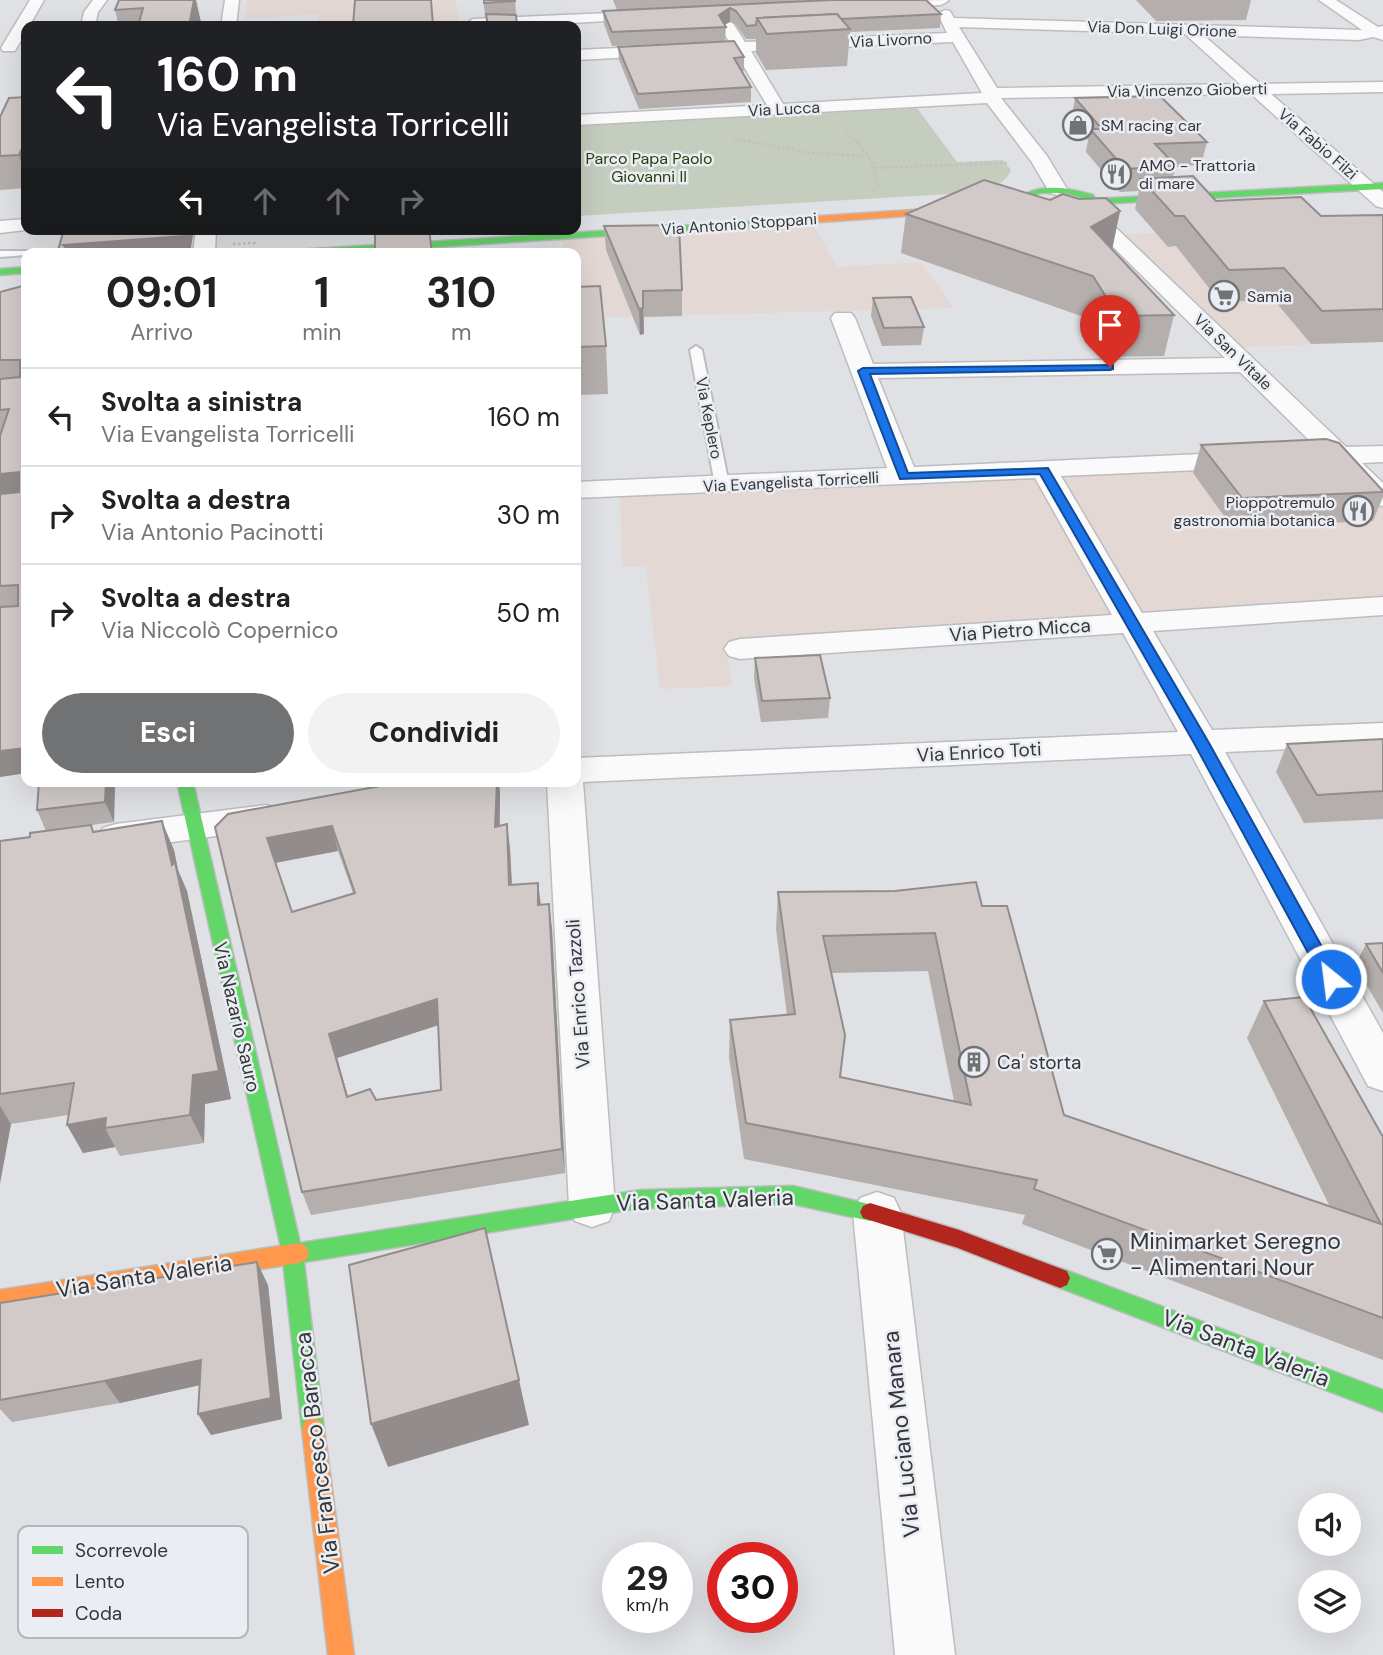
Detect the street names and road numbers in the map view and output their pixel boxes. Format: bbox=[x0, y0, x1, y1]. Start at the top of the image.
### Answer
street label: Via Don Luigi Orione bbox=[1087, 16, 1237, 42]
street label: Via Livorno bbox=[850, 27, 932, 53]
street label: Via Vincenzo Gioberti bbox=[1107, 78, 1267, 102]
street label: Via Lucca bbox=[747, 97, 821, 121]
street label: Via Fabio Filzi bbox=[1274, 104, 1362, 184]
street label: Via Antonio Stoppani bbox=[660, 208, 818, 240]
street label: Via San Vitale bbox=[1189, 309, 1277, 395]
street label: Via Keplero bbox=[691, 375, 727, 461]
street label: Via Evangelista Torricelli bbox=[702, 467, 880, 497]
street label: Via Pietro Micca bbox=[948, 613, 1092, 647]
street label: Via Enrico Toti bbox=[916, 736, 1042, 768]
street label: Via Enrico Tazzoli bbox=[560, 918, 596, 1070]
street label: Via Nazario Sauro bbox=[208, 940, 266, 1094]
street label: Via Santa Valeria bbox=[616, 1182, 794, 1218]
street label: Via Santa Valeria bbox=[54, 1247, 234, 1305]
street label: Via Santa Valeria bbox=[1158, 1302, 1334, 1394]
street label: Via Luciano Manara bbox=[875, 1329, 927, 1539]
street label: Via Francesco Baracca bbox=[287, 1331, 347, 1575]

